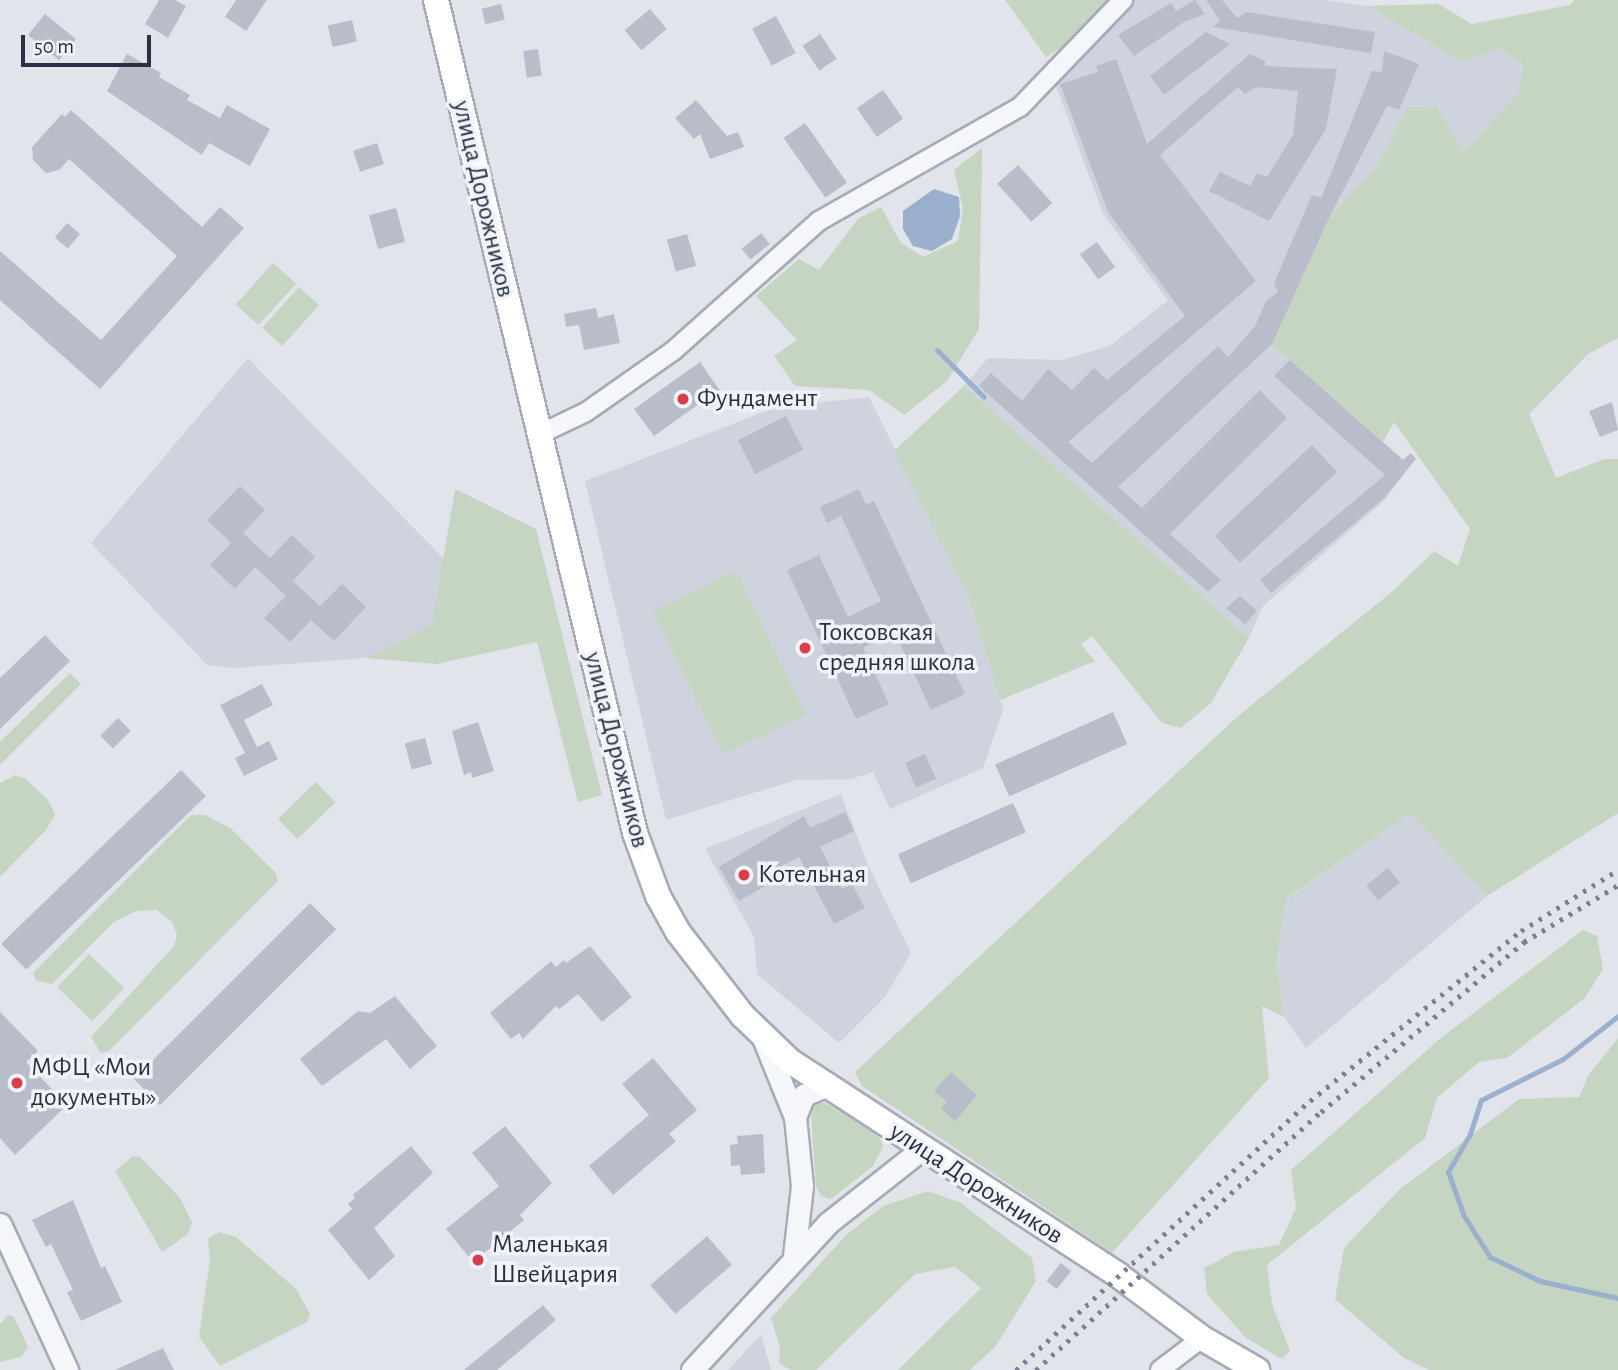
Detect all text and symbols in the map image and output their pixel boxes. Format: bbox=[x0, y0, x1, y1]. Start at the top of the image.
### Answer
scale bar bbox=[24, 21, 154, 65]
text: 50 m bbox=[34, 36, 74, 57]
street label: улица Дорожников bbox=[445, 98, 521, 300]
place label: Фундамент bbox=[697, 383, 817, 415]
marker: Фундамент bbox=[675, 391, 691, 407]
place label: Токсовская средняя школа bbox=[819, 617, 975, 678]
marker: Токсовская средняя школа bbox=[797, 640, 813, 656]
street label: улица Дорожников bbox=[577, 649, 655, 851]
place label: Котельная bbox=[758, 859, 866, 891]
marker: Котельная bbox=[736, 867, 752, 883]
place label: МФЦ «Мои документы» bbox=[31, 1052, 157, 1114]
marker: МФЦ «Мои документы» bbox=[9, 1075, 25, 1091]
street label: улица Дорожников bbox=[883, 1116, 1069, 1252]
place label: Маленькая Швейцария bbox=[492, 1229, 618, 1290]
marker: Маленькая Швейцария bbox=[470, 1252, 486, 1268]

